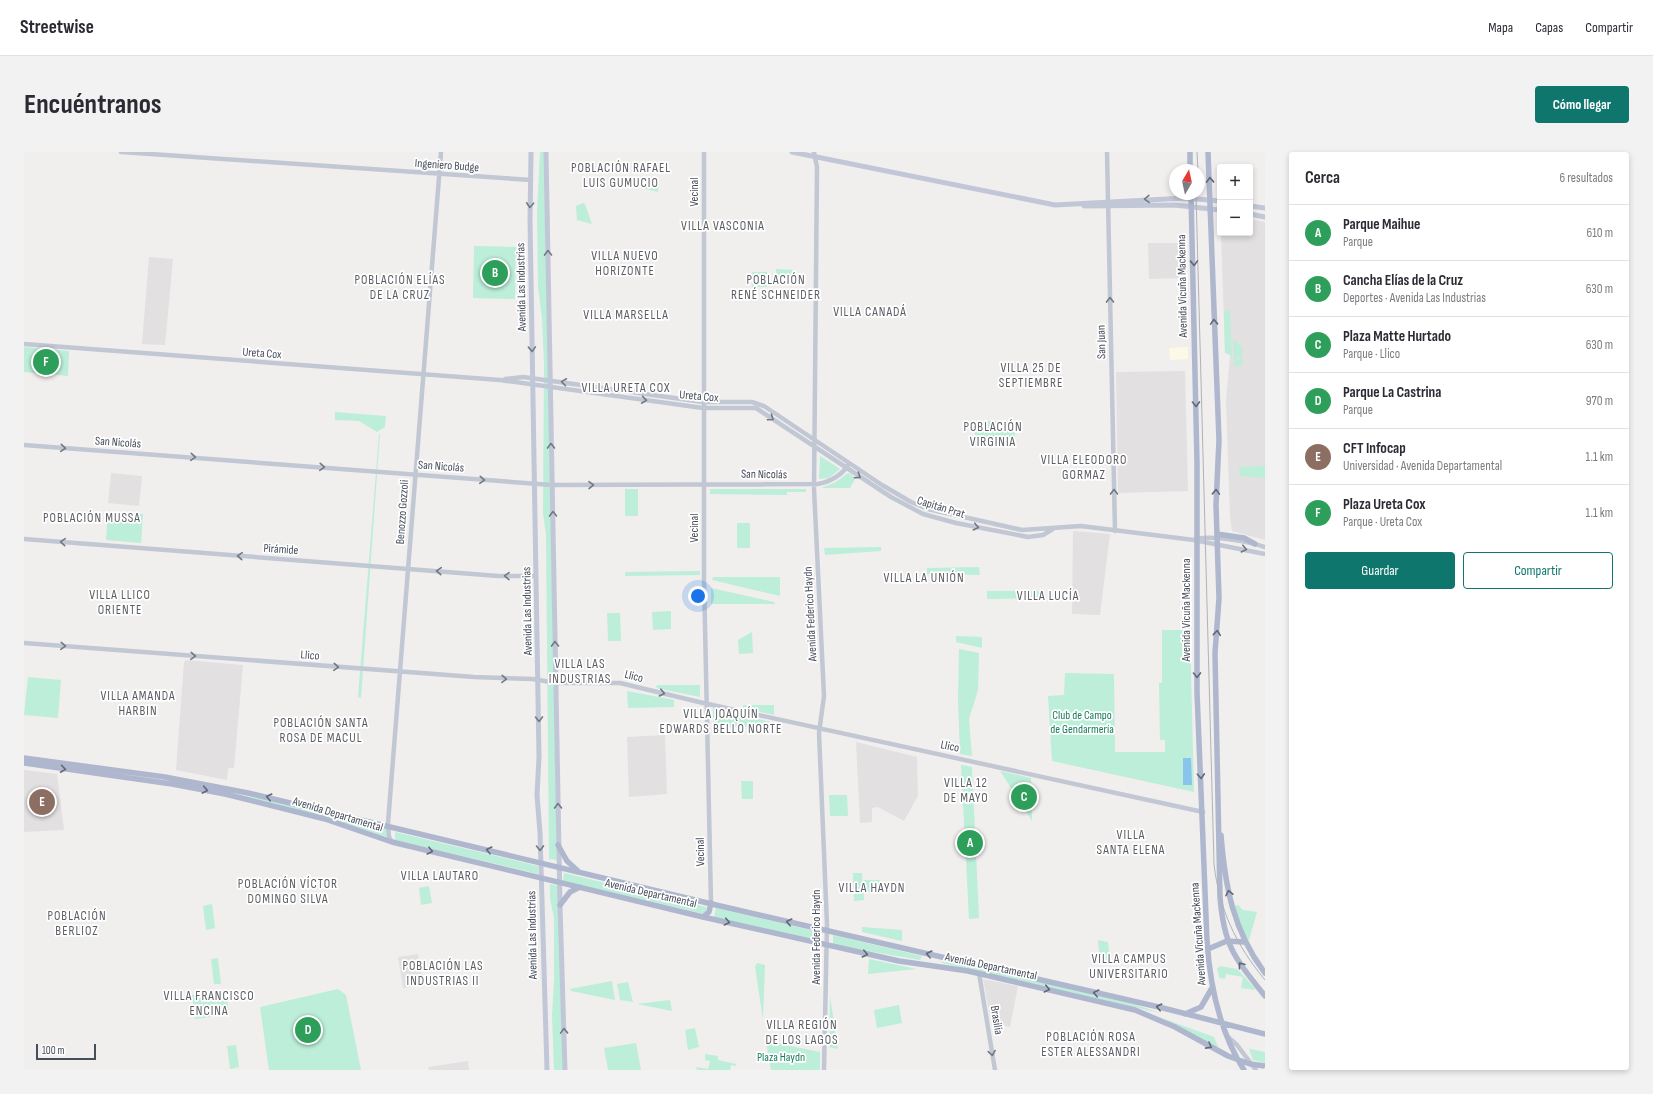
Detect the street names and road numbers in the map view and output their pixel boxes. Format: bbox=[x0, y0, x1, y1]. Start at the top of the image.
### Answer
street label: Ingeniero Budge bbox=[414, 156, 480, 175]
street label: Vecinal bbox=[687, 178, 702, 206]
street label: Avenida Vicuña Mackenna bbox=[1174, 234, 1191, 339]
street label: Avenida Las Industrias bbox=[513, 243, 530, 332]
street label: San Juan bbox=[1094, 325, 1109, 359]
street label: Ureta Cox bbox=[242, 345, 283, 362]
street label: Ureta Cox bbox=[679, 387, 720, 406]
street label: San Nicolás bbox=[94, 433, 141, 452]
street label: San Nicolás bbox=[417, 457, 464, 476]
street label: San Nicolás bbox=[741, 467, 787, 482]
street label: Benozzo Gozzoli bbox=[393, 479, 412, 545]
street label: Capitán Prat bbox=[915, 493, 967, 522]
street label: Vecinal bbox=[687, 514, 702, 542]
street label: Pirámide bbox=[263, 541, 299, 558]
street label: Avenida Vicuña Mackenna bbox=[1179, 558, 1194, 663]
street label: Avenida Federico Haydn bbox=[801, 566, 821, 663]
street label: Avenida Las Industrias bbox=[519, 567, 536, 656]
street label: Llico bbox=[300, 647, 320, 664]
street label: Llico bbox=[623, 667, 645, 686]
street label: Llico bbox=[939, 737, 961, 756]
street label: Avenida Departamental bbox=[290, 793, 385, 835]
street label: Vecinal bbox=[693, 837, 708, 867]
street label: Avenida Departamental bbox=[603, 875, 698, 911]
street label: Avenida Vicuña Mackenna bbox=[1187, 882, 1210, 987]
street label: Avenida Federico Haydn bbox=[809, 890, 824, 985]
street label: Avenida Las Industrias bbox=[524, 891, 541, 980]
street label: Avenida Departamental bbox=[943, 949, 1038, 984]
street label: Brasilia bbox=[987, 1005, 1006, 1036]

